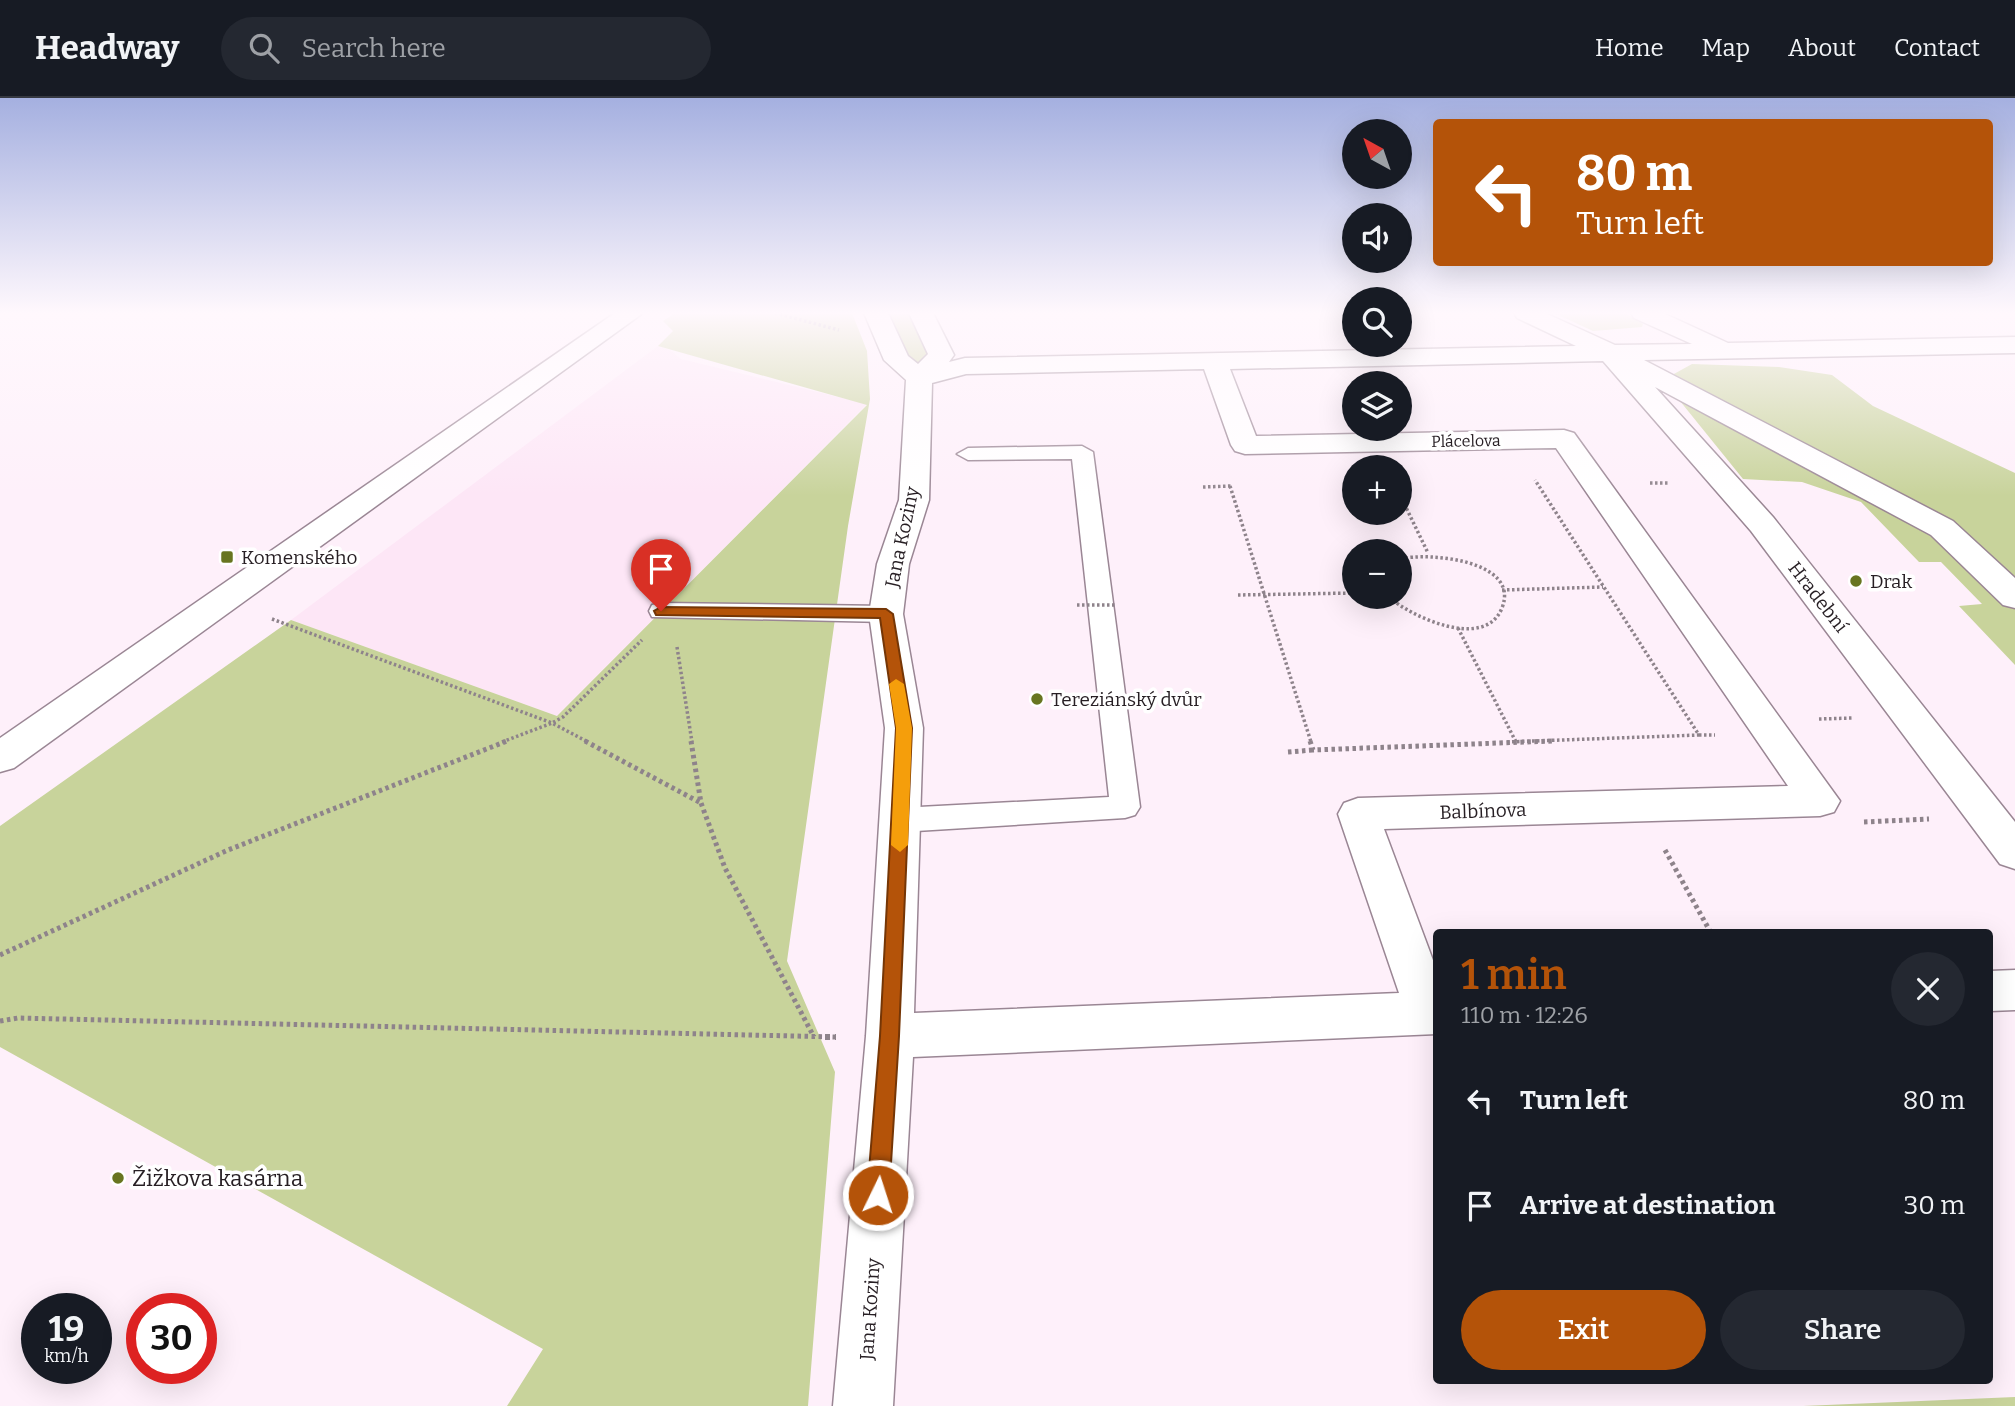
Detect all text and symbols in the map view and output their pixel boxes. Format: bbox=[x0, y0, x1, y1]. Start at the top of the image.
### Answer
search box bbox=[221, 17, 711, 80]
text: Headway bbox=[35, 28, 179, 68]
icon: search bbox=[245, 29, 283, 67]
text: Search here bbox=[301, 33, 446, 64]
text: Home bbox=[1595, 34, 1664, 62]
text: Map bbox=[1702, 34, 1750, 62]
text: About bbox=[1788, 34, 1856, 62]
text: Contact bbox=[1894, 34, 1980, 62]
north arrow bbox=[1342, 119, 1412, 189]
map controls bbox=[1342, 119, 1412, 609]
text: 80 m bbox=[1576, 144, 1692, 203]
icon: left bbox=[1461, 147, 1552, 238]
button: sound bbox=[1342, 203, 1412, 273]
text: Turn left bbox=[1576, 204, 1704, 242]
button: search bbox=[1342, 287, 1412, 357]
button: layers bbox=[1342, 371, 1412, 441]
street label: Plácelova bbox=[1431, 431, 1501, 451]
button: + bbox=[1342, 455, 1412, 525]
street label: Jana Koziny bbox=[880, 484, 924, 590]
pin bbox=[631, 539, 691, 611]
button: − bbox=[1342, 539, 1412, 609]
place label: Komenského bbox=[241, 546, 358, 569]
marker: Komenského bbox=[219, 549, 235, 565]
icon: arrive bbox=[642, 550, 680, 588]
street label: Hradební bbox=[1783, 557, 1853, 637]
place label: Drak bbox=[1870, 570, 1913, 593]
marker: Drak bbox=[1848, 573, 1864, 589]
place label: Tereziánský dvůr bbox=[1051, 688, 1202, 711]
marker: Tereziánský dvůr bbox=[1029, 691, 1045, 707]
street label: Balbínova bbox=[1439, 798, 1527, 824]
text: 1 min bbox=[1461, 950, 1567, 1000]
button: close bbox=[1891, 952, 1965, 1026]
text: 110 m · 12:26 bbox=[1461, 1001, 1588, 1029]
icon: left bbox=[1461, 1082, 1499, 1120]
text: Turn left bbox=[1520, 1085, 1628, 1116]
text: 80 m bbox=[1903, 1085, 1965, 1116]
position arrow bbox=[841, 1158, 915, 1232]
place label: Žižkova kasárna bbox=[132, 1164, 304, 1192]
marker: Žižkova kasárna bbox=[110, 1170, 126, 1186]
icon: arrive bbox=[1461, 1187, 1499, 1225]
text: Arrive at destination bbox=[1520, 1190, 1775, 1221]
text: 30 m bbox=[1904, 1190, 1965, 1221]
street label: Jana Koziny bbox=[855, 1256, 885, 1362]
button: Exit bbox=[1461, 1290, 1706, 1370]
button: Share bbox=[1720, 1290, 1965, 1370]
speed limit sign: 30 bbox=[126, 1293, 217, 1384]
text: 19 bbox=[49, 1308, 84, 1350]
text: km/h bbox=[44, 1345, 89, 1367]

